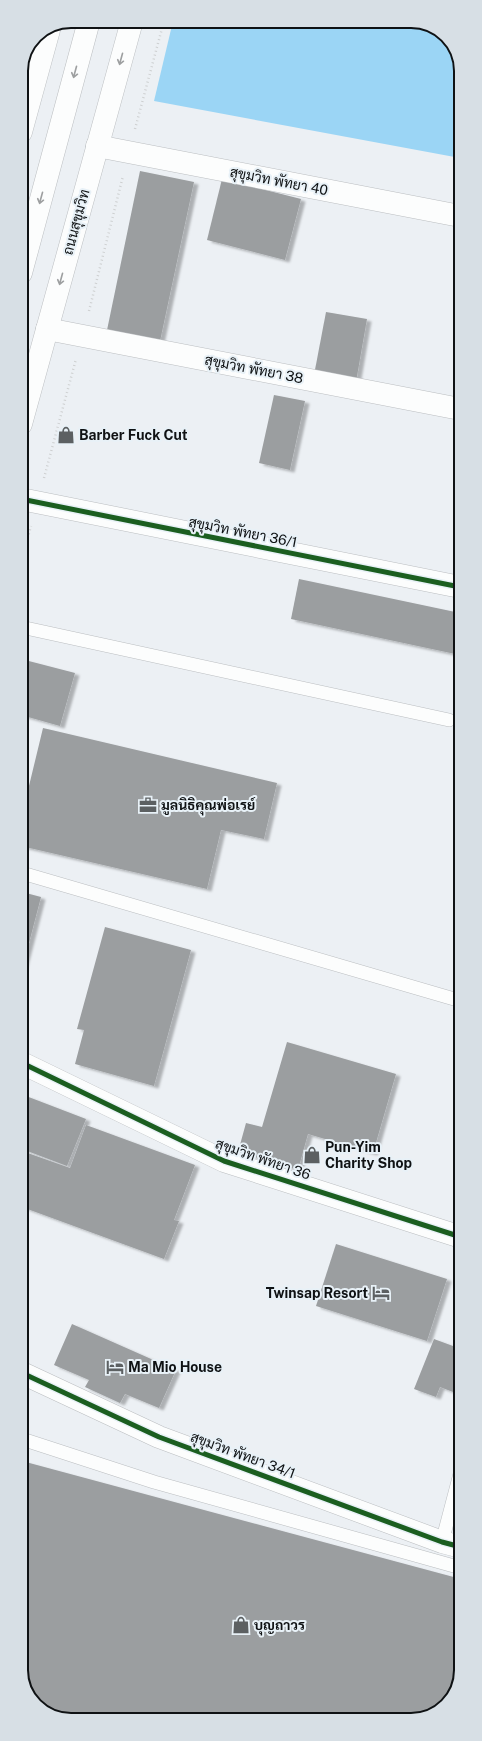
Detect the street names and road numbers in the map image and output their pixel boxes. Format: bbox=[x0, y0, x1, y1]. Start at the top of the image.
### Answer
street label: สุขุมวิท พัทยา 40 bbox=[228, 164, 329, 200]
street label: ถนนสุขุมวิท bbox=[60, 187, 94, 257]
street label: สุขุมวิท พัทยา 38 bbox=[203, 352, 305, 388]
street label: สุขุมวิท พัทยา 36/1 bbox=[187, 514, 299, 552]
street label: สุขุมวิท พัทยา 36 bbox=[213, 1135, 313, 1185]
street label: สุขุมวิท พัทยา 34/1 bbox=[188, 1429, 298, 1483]

